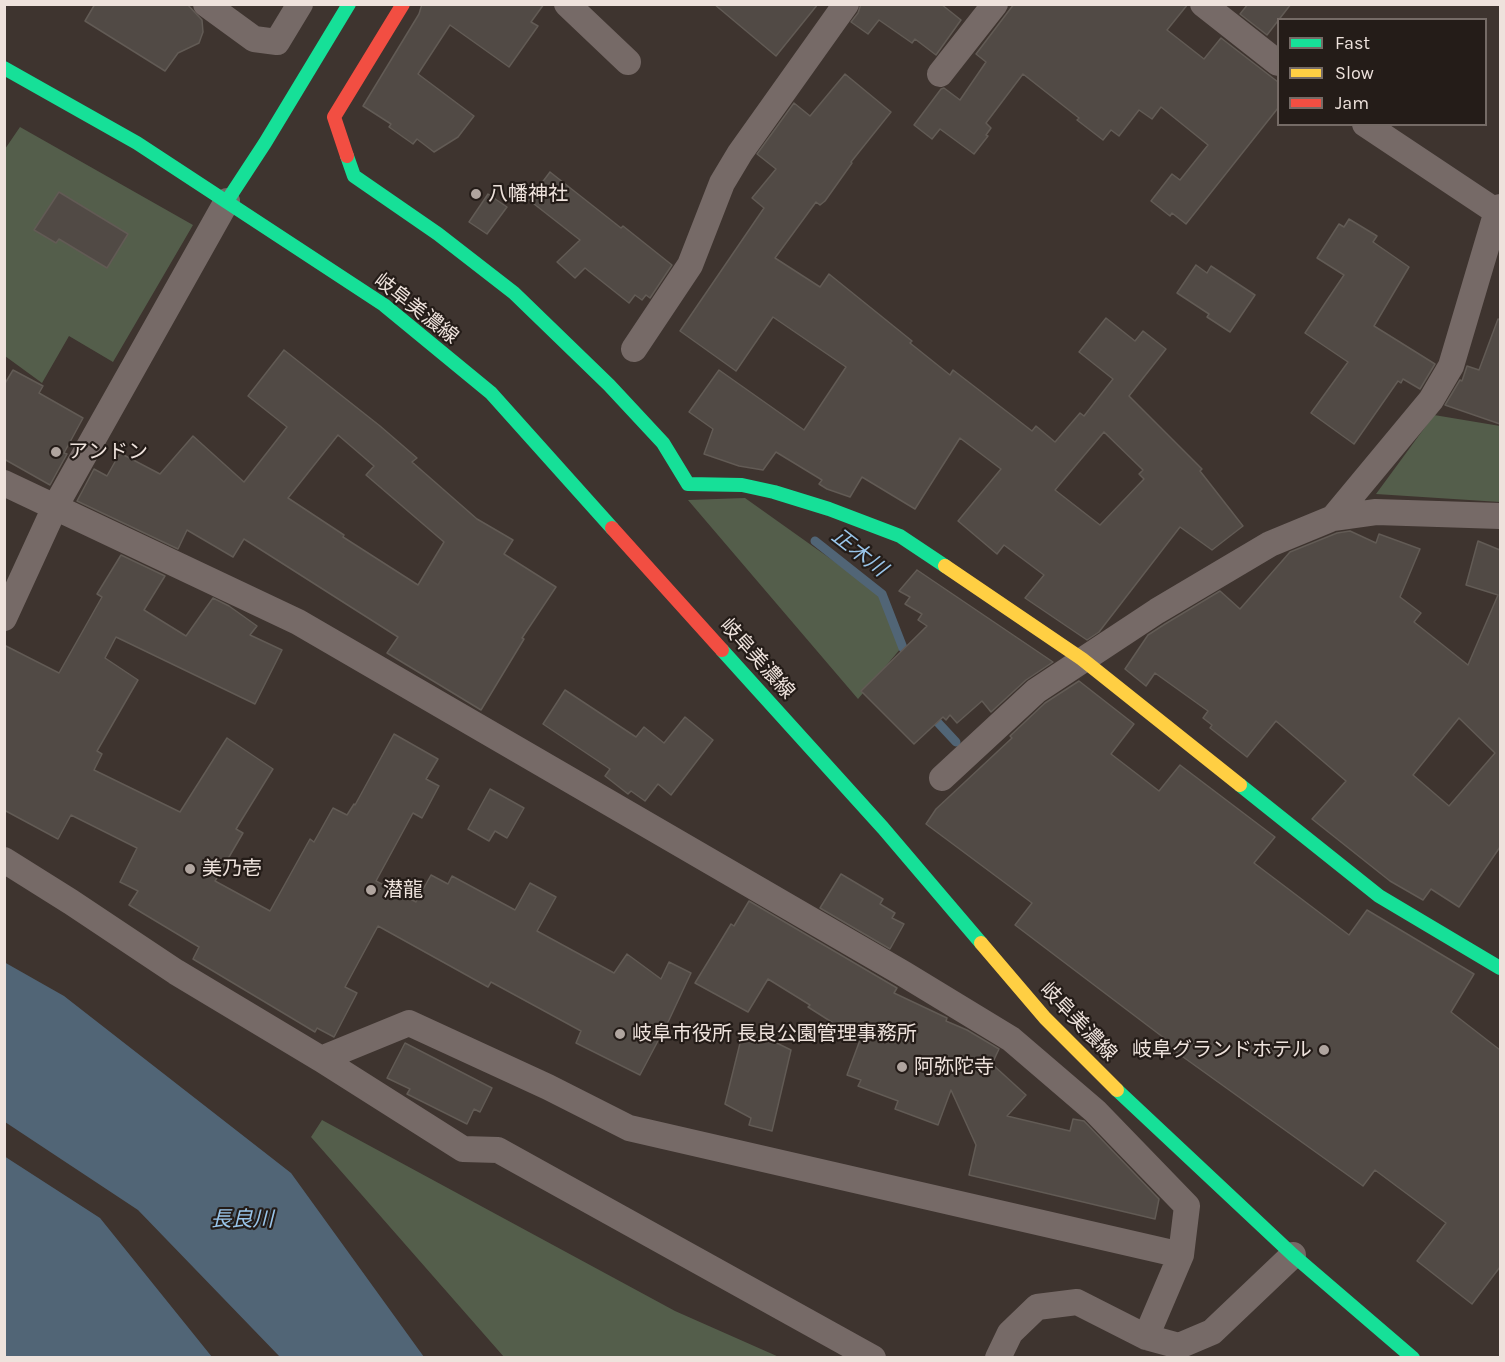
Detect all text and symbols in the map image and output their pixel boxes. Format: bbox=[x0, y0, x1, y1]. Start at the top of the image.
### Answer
legend bbox=[1277, 18, 1487, 126]
text: Fast bbox=[1335, 32, 1370, 54]
text: Slow bbox=[1335, 62, 1374, 84]
text: Jam bbox=[1335, 92, 1369, 114]
place label: 八幡神社 bbox=[488, 182, 568, 206]
marker: 八幡神社 bbox=[469, 187, 483, 201]
street label: 岐阜美濃線 bbox=[369, 269, 463, 349]
place label: アンドン bbox=[68, 440, 148, 464]
marker: アンドン bbox=[49, 445, 63, 459]
water label: 正木川 bbox=[826, 524, 892, 582]
street label: 岐阜美濃線 bbox=[715, 614, 799, 704]
place label: 美乃壱 bbox=[202, 857, 262, 881]
marker: 美乃壱 bbox=[183, 862, 197, 876]
place label: 潜龍 bbox=[383, 878, 423, 902]
marker: 潜龍 bbox=[364, 883, 378, 897]
street label: 岐阜美濃線 bbox=[1035, 978, 1121, 1066]
place label: 岐阜市役所 長良公園管理事務所 bbox=[632, 1022, 917, 1046]
marker: 岐阜市役所 長良公園管理事務所 bbox=[613, 1027, 627, 1041]
place label: 岐阜グランドホテル bbox=[1132, 1038, 1312, 1062]
marker: 岐阜グランドホテル bbox=[1317, 1043, 1331, 1057]
place label: 阿弥陀寺 bbox=[914, 1055, 994, 1079]
marker: 阿弥陀寺 bbox=[895, 1060, 909, 1074]
water label: 長良川 bbox=[211, 1207, 273, 1233]

